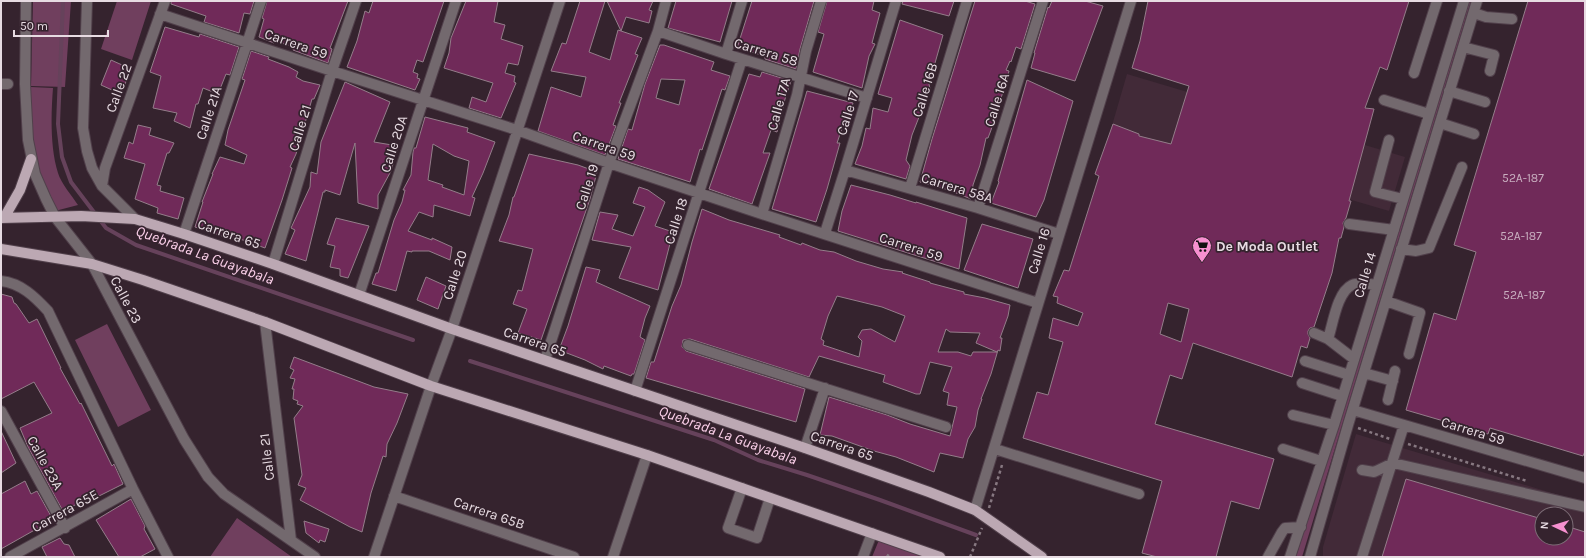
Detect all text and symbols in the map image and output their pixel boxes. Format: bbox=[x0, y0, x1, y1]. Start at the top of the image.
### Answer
scale bar bbox=[14, 12, 108, 38]
text: 50 m bbox=[20, 19, 48, 33]
street label: Carrera 59 bbox=[262, 25, 330, 63]
street label: Carrera 58 bbox=[732, 34, 800, 70]
street label: Calle 22 bbox=[102, 61, 136, 115]
street label: Calle 16B bbox=[909, 61, 941, 119]
street label: Calle 16A bbox=[981, 71, 1013, 129]
street label: Calle 17A bbox=[764, 76, 794, 132]
street label: Calle 21A bbox=[192, 84, 226, 142]
street label: Calle 17 bbox=[833, 88, 863, 137]
street label: Calle 21 bbox=[285, 103, 315, 153]
street label: Calle 20A bbox=[377, 113, 411, 175]
street label: Carrera 59 bbox=[570, 127, 638, 165]
street label: Calle 19 bbox=[572, 162, 602, 212]
street label: Carrera 58A bbox=[919, 169, 995, 207]
house number: 52A-187 bbox=[1502, 171, 1544, 185]
street label: Calle 18 bbox=[661, 196, 691, 246]
street label: Carrera 65 bbox=[195, 215, 263, 253]
water label: Quebrada La Guayabala bbox=[133, 222, 277, 288]
street label: Calle 16 bbox=[1024, 226, 1054, 276]
street label: Carrera 59 bbox=[877, 229, 945, 265]
house number: 52A-187 bbox=[1500, 229, 1542, 243]
supermarket icon: De Moda Outlet bbox=[1191, 235, 1213, 263]
place label: De Moda Outlet bbox=[1216, 238, 1319, 255]
street label: Calle 20 bbox=[439, 248, 471, 302]
street label: Calle 14 bbox=[1350, 250, 1380, 300]
street label: Calle 23 bbox=[107, 273, 145, 327]
house number: 52A-187 bbox=[1503, 288, 1545, 302]
street label: Carrera 65 bbox=[501, 323, 569, 361]
water label: Quebrada La Guayabala bbox=[656, 402, 800, 468]
street label: Carrera 59 bbox=[1439, 413, 1507, 449]
street label: Carrera 65 bbox=[808, 427, 876, 465]
street label: Calle 21 bbox=[256, 432, 278, 482]
street label: Calle 23A bbox=[23, 433, 67, 493]
street label: Carrera 65E bbox=[29, 486, 101, 536]
street label: Carrera 65B bbox=[451, 493, 527, 533]
north arrow bbox=[1534, 506, 1574, 546]
text: N bbox=[1538, 521, 1551, 530]

